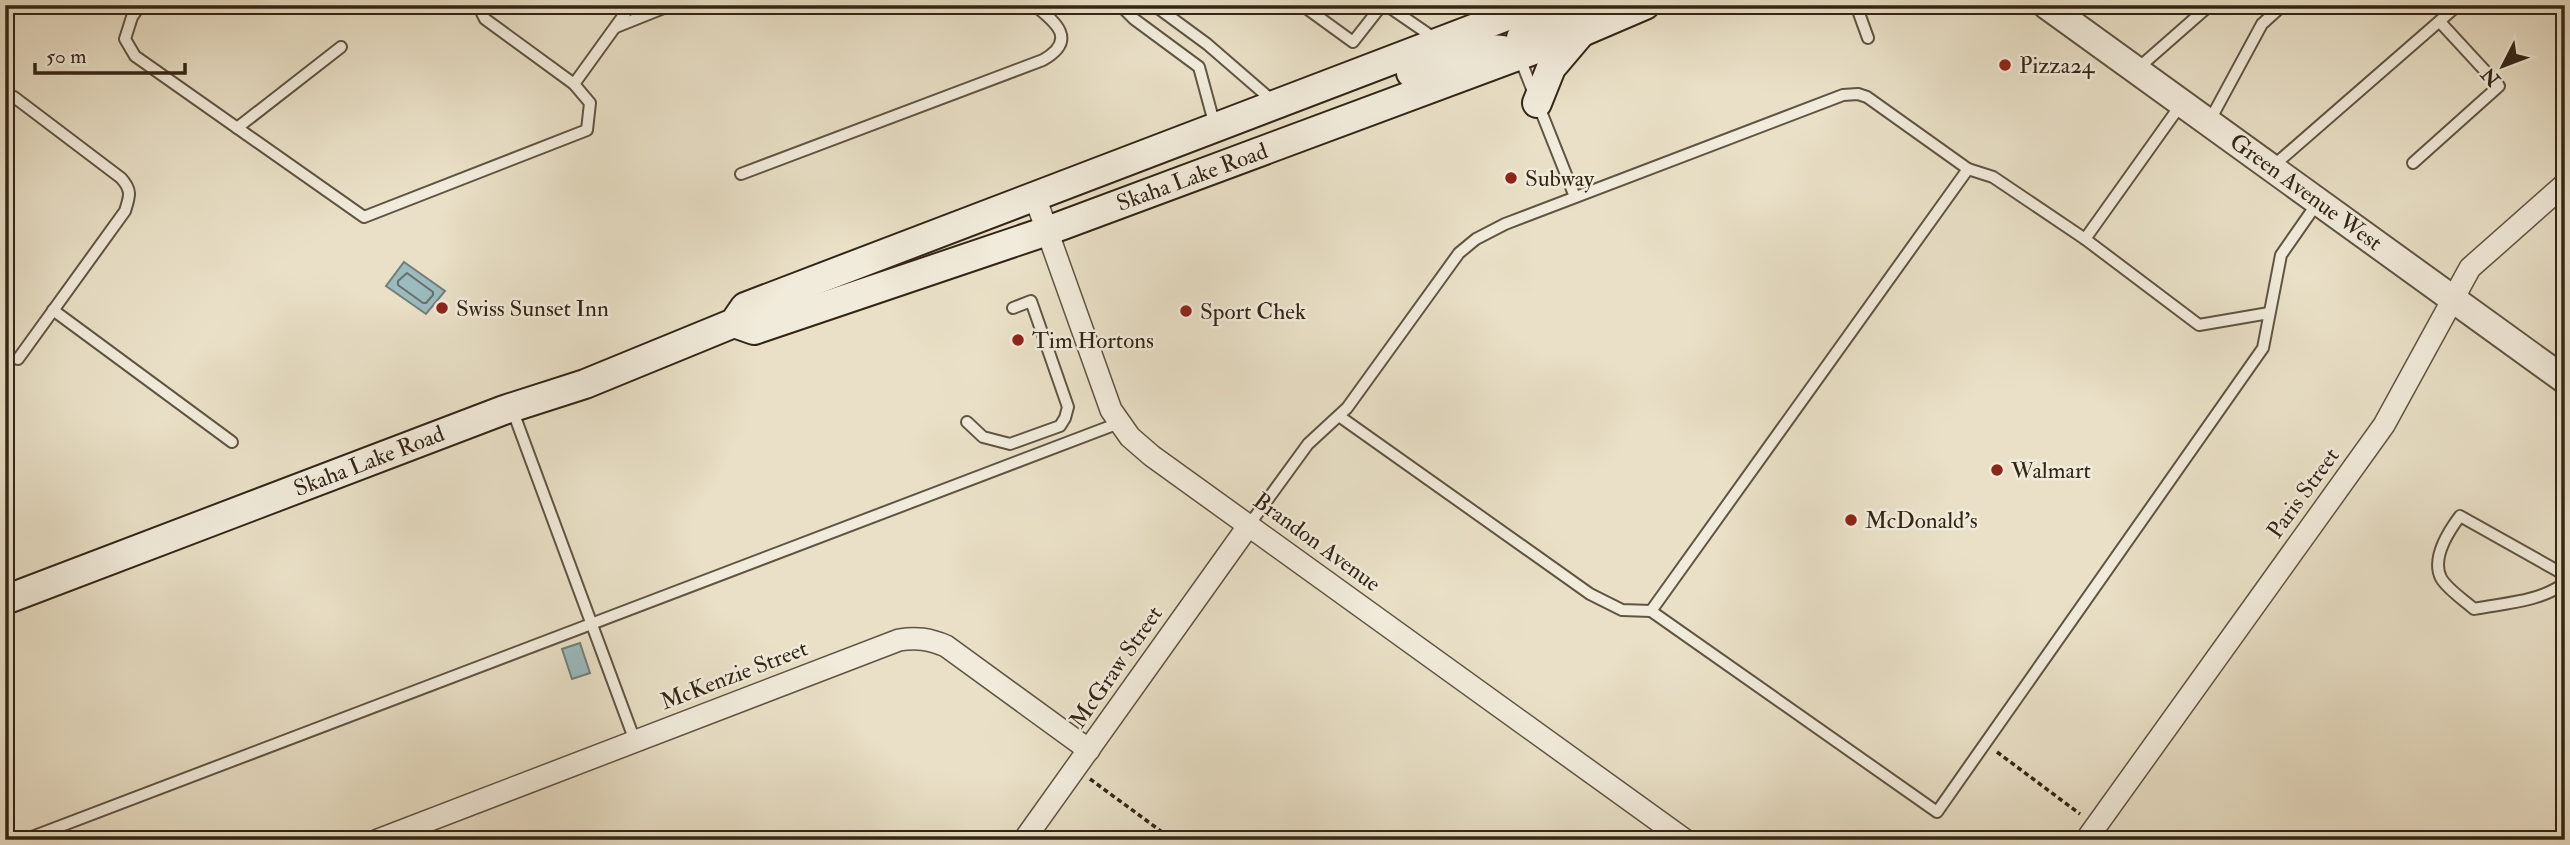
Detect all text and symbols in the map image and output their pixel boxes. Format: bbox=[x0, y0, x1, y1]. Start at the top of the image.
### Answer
scale bar bbox=[35, 32, 186, 76]
north arrow bbox=[2468, 32, 2538, 102]
text: 50 m bbox=[46, 43, 87, 70]
place label: Pizza24 bbox=[2019, 51, 2096, 80]
marker: Pizza24 bbox=[1997, 57, 2013, 73]
text: N bbox=[2476, 62, 2506, 92]
street label: Green Avenue West bbox=[2224, 127, 2388, 257]
street label: Skaha Lake Road bbox=[1112, 136, 1272, 218]
place label: Subway bbox=[1525, 164, 1595, 193]
marker: Subway bbox=[1503, 170, 1519, 186]
place label: Swiss Sunset Inn bbox=[456, 294, 609, 323]
place label: Sport Chek bbox=[1200, 297, 1306, 327]
marker: Swiss Sunset Inn bbox=[434, 300, 450, 316]
marker: Sport Chek bbox=[1178, 303, 1194, 319]
place label: Tim Hortons bbox=[1032, 326, 1154, 355]
marker: Tim Hortons bbox=[1010, 332, 1026, 348]
street label: Skaha Lake Road bbox=[290, 419, 448, 503]
street label: Paris Street bbox=[2260, 442, 2346, 544]
place label: Walmart bbox=[2010, 456, 2091, 485]
marker: Walmart bbox=[1989, 462, 2005, 478]
street label: Brandon Avenue bbox=[1248, 486, 1387, 598]
place label: McDonald's bbox=[1865, 506, 1978, 535]
marker: McDonald's bbox=[1843, 512, 1859, 528]
street label: McGraw Street bbox=[1063, 600, 1169, 734]
street label: McKenzie Street bbox=[656, 634, 812, 716]

